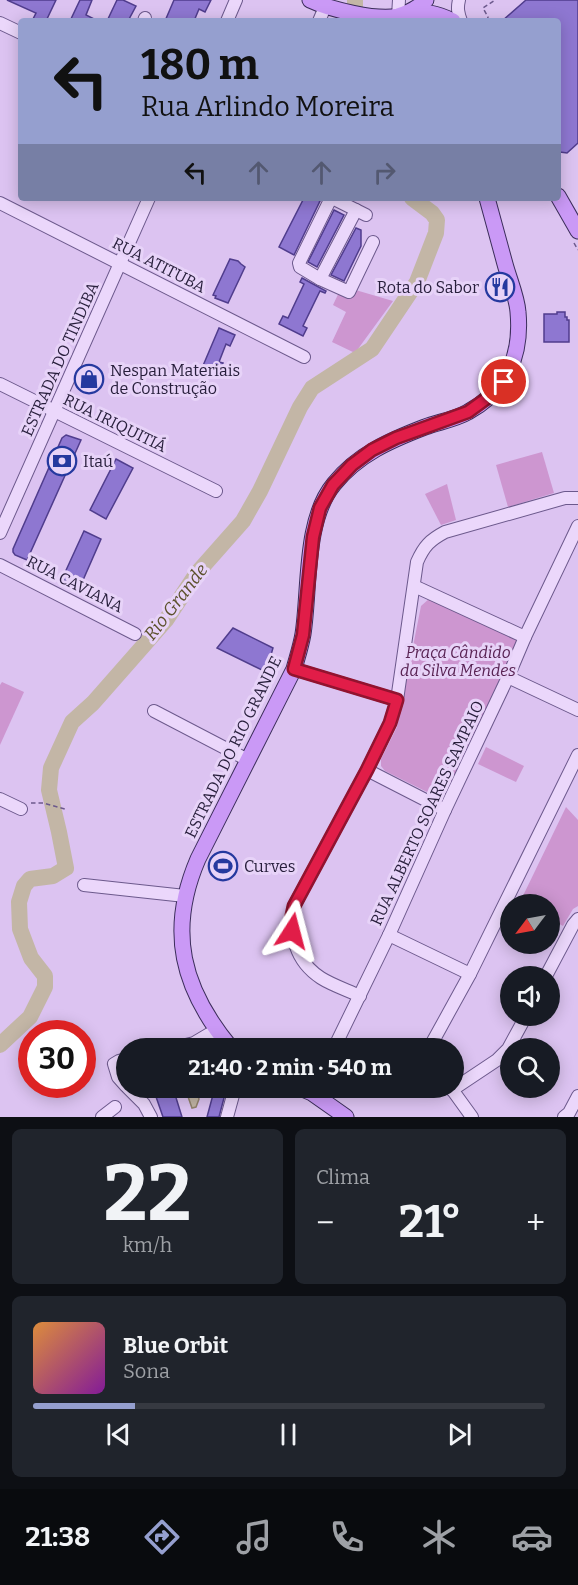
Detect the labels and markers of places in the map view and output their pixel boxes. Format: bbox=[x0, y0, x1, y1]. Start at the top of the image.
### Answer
restaurant icon: Rota do Sabor bbox=[484, 271, 516, 303]
place label: Rota do Sabor bbox=[377, 278, 479, 297]
pin bbox=[478, 356, 529, 407]
place label: Nespan Materiais de Construção bbox=[110, 361, 240, 398]
shop icon: Nespan Materiais de Construção bbox=[73, 363, 105, 395]
bank icon: Itaú bbox=[46, 445, 78, 477]
place label: Itaú bbox=[83, 452, 113, 471]
sports icon: Curves bbox=[207, 850, 239, 882]
place label: Curves bbox=[244, 857, 295, 876]

